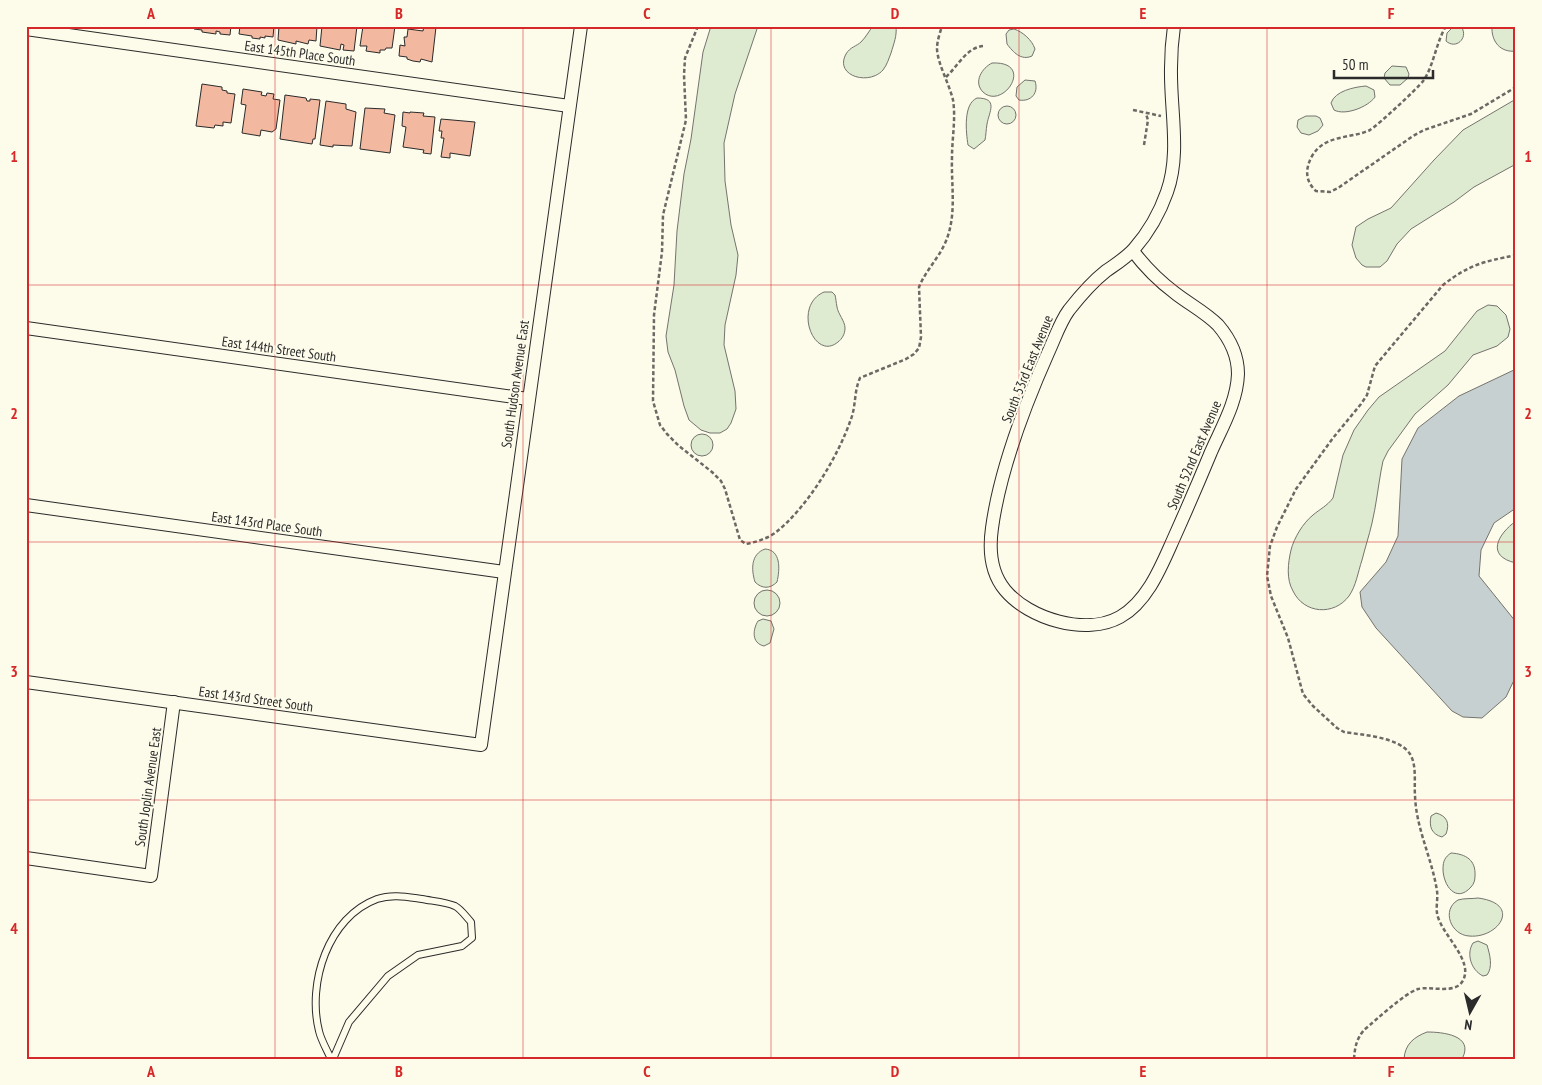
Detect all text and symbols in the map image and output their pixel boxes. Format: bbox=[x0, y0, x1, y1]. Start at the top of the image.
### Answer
text: A bbox=[146, 3, 156, 23]
text: B bbox=[395, 3, 403, 23]
text: C bbox=[643, 3, 651, 23]
text: D bbox=[891, 3, 900, 23]
text: E bbox=[1140, 3, 1147, 23]
text: F bbox=[1388, 3, 1395, 23]
street label: East 145th Place South bbox=[243, 36, 357, 70]
scale bar bbox=[1334, 48, 1433, 80]
text: 50 m bbox=[1342, 55, 1368, 74]
text: 1 bbox=[10, 146, 18, 166]
text: 1 bbox=[1524, 146, 1532, 166]
street label: South 53rd East Avenue bbox=[997, 312, 1057, 426]
street label: South Hudson Avenue East bbox=[497, 319, 533, 449]
street label: East 144th Street South bbox=[221, 332, 337, 366]
street label: South 52nd East Avenue bbox=[1163, 397, 1225, 512]
text: 2 bbox=[10, 403, 18, 423]
text: 2 bbox=[1524, 403, 1532, 423]
street label: East 143rd Place South bbox=[210, 507, 324, 541]
text: 3 bbox=[10, 661, 18, 681]
text: 3 bbox=[1524, 661, 1532, 681]
street label: East 143rd Street South bbox=[198, 682, 314, 716]
street label: South Joplin Avenue East bbox=[131, 726, 165, 848]
text: 4 bbox=[10, 918, 18, 938]
text: 4 bbox=[1524, 918, 1532, 938]
north arrow bbox=[1444, 988, 1494, 1038]
text: N bbox=[1463, 1015, 1473, 1034]
text: A bbox=[146, 1061, 156, 1081]
text: B bbox=[395, 1061, 403, 1081]
text: C bbox=[643, 1061, 651, 1081]
text: D bbox=[891, 1061, 900, 1081]
text: E bbox=[1140, 1061, 1147, 1081]
text: F bbox=[1388, 1061, 1395, 1081]

